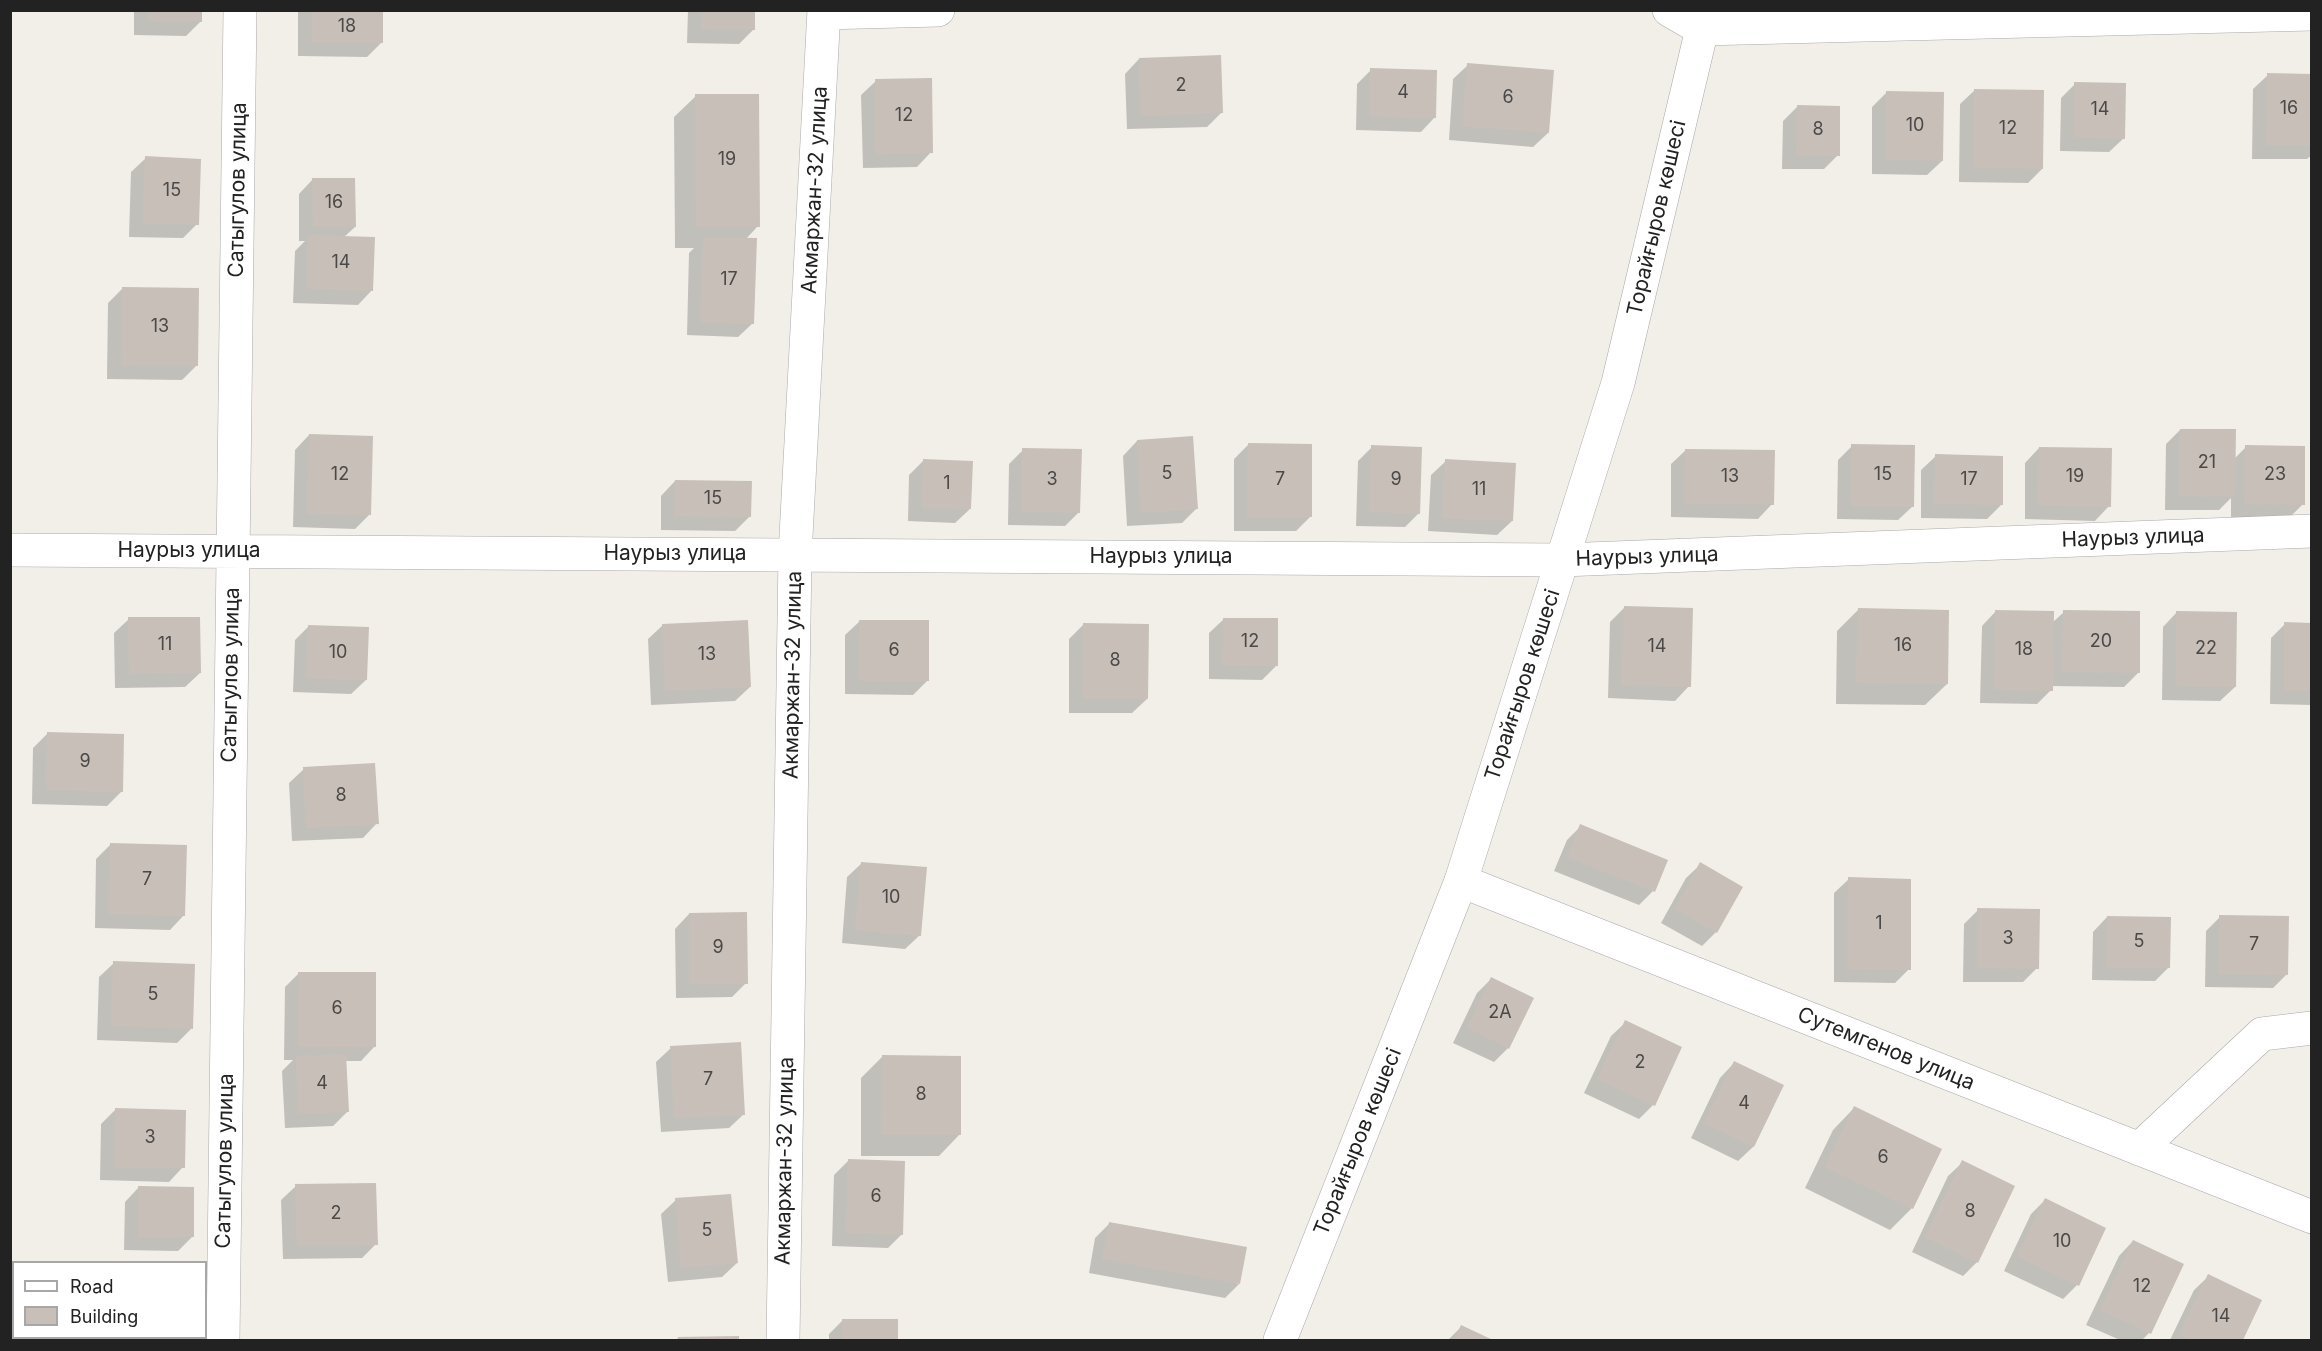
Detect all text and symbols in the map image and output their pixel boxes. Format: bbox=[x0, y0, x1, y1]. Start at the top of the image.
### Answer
house number: 18 bbox=[338, 16, 356, 38]
house number: 2 bbox=[1176, 75, 1186, 97]
house number: 4 bbox=[1397, 82, 1409, 104]
street label: Акмаржан-32 улица bbox=[797, 85, 833, 295]
house number: 6 bbox=[1502, 87, 1514, 109]
house number: 16 bbox=[2280, 98, 2298, 120]
house number: 14 bbox=[2091, 99, 2109, 121]
street label: Сатыгулов улица bbox=[224, 102, 252, 278]
house number: 12 bbox=[895, 105, 913, 127]
house number: 10 bbox=[1906, 115, 1924, 137]
street label: Торайғыров көшесі bbox=[1622, 118, 1692, 318]
house number: 12 bbox=[1999, 118, 2017, 140]
house number: 8 bbox=[1812, 119, 1824, 141]
house number: 19 bbox=[718, 149, 736, 171]
house number: 15 bbox=[163, 180, 181, 202]
house number: 16 bbox=[325, 192, 343, 214]
house number: 14 bbox=[332, 252, 350, 274]
house number: 17 bbox=[720, 269, 738, 291]
house number: 13 bbox=[151, 316, 169, 338]
house number: 21 bbox=[2198, 452, 2216, 474]
house number: 5 bbox=[1162, 463, 1172, 485]
house number: 12 bbox=[331, 464, 349, 486]
house number: 15 bbox=[1874, 464, 1892, 486]
house number: 23 bbox=[2264, 464, 2286, 486]
house number: 13 bbox=[1721, 466, 1739, 488]
house number: 19 bbox=[2066, 466, 2084, 488]
house number: 3 bbox=[1046, 469, 1058, 491]
house number: 7 bbox=[1275, 469, 1285, 491]
house number: 9 bbox=[1390, 469, 1402, 491]
house number: 17 bbox=[1960, 469, 1978, 491]
house number: 1 bbox=[943, 473, 951, 495]
house number: 11 bbox=[1472, 479, 1486, 501]
house number: 15 bbox=[704, 488, 722, 510]
street label: Наурыз улица bbox=[2061, 523, 2205, 553]
street label: Наурыз улица bbox=[117, 538, 261, 564]
street label: Наурыз улица bbox=[603, 541, 747, 567]
street label: Наурыз улица bbox=[1575, 542, 1719, 572]
street label: Наурыз улица bbox=[1089, 544, 1233, 570]
street label: Акмаржан-32 улица bbox=[779, 571, 807, 779]
street label: Торайғыров көшесі bbox=[1480, 586, 1566, 784]
street label: Сатыгулов улица bbox=[217, 587, 245, 763]
house number: 12 bbox=[1241, 631, 1259, 653]
house number: 20 bbox=[2090, 631, 2112, 653]
house number: 11 bbox=[158, 634, 172, 656]
house number: 16 bbox=[1894, 635, 1912, 657]
house number: 14 bbox=[1648, 636, 1666, 658]
house number: 22 bbox=[2195, 638, 2217, 660]
house number: 18 bbox=[2015, 639, 2033, 661]
house number: 6 bbox=[888, 640, 900, 662]
house number: 10 bbox=[329, 642, 347, 664]
house number: 13 bbox=[698, 644, 716, 666]
house number: 8 bbox=[1109, 650, 1121, 672]
house number: 9 bbox=[79, 751, 91, 773]
house number: 8 bbox=[335, 785, 347, 807]
house number: 7 bbox=[142, 869, 152, 891]
house number: 10 bbox=[882, 887, 900, 909]
house number: 1 bbox=[1875, 913, 1883, 935]
house number: 3 bbox=[2002, 928, 2014, 950]
house number: 5 bbox=[2134, 931, 2144, 953]
house number: 7 bbox=[2249, 934, 2259, 956]
house number: 9 bbox=[712, 937, 724, 959]
house number: 5 bbox=[148, 984, 158, 1006]
house number: 6 bbox=[331, 998, 343, 1020]
house number: 2А bbox=[1488, 1002, 1512, 1024]
street label: Сутемгенов улица bbox=[1794, 1002, 1978, 1096]
street label: Торайғыров көшесі bbox=[1309, 1045, 1407, 1239]
house number: 2 bbox=[1635, 1052, 1645, 1074]
street label: Акмаржан-32 улица bbox=[771, 1057, 799, 1265]
house number: 7 bbox=[703, 1069, 713, 1091]
street label: Сатыгулов улица bbox=[211, 1073, 239, 1249]
house number: 4 bbox=[316, 1073, 328, 1095]
house number: 8 bbox=[915, 1084, 927, 1106]
house number: 4 bbox=[1738, 1093, 1750, 1115]
house number: 3 bbox=[144, 1127, 156, 1149]
house number: 6 bbox=[1877, 1147, 1889, 1169]
house number: 6 bbox=[870, 1186, 882, 1208]
house number: 8 bbox=[1964, 1201, 1976, 1223]
house number: 2 bbox=[331, 1203, 341, 1225]
house number: 5 bbox=[702, 1220, 712, 1242]
house number: 10 bbox=[2053, 1231, 2071, 1253]
legend bbox=[12, 1261, 207, 1339]
text: Road bbox=[70, 1276, 113, 1297]
house number: 12 bbox=[2133, 1276, 2151, 1298]
text: Building bbox=[70, 1306, 138, 1327]
house number: 14 bbox=[2212, 1306, 2230, 1328]

